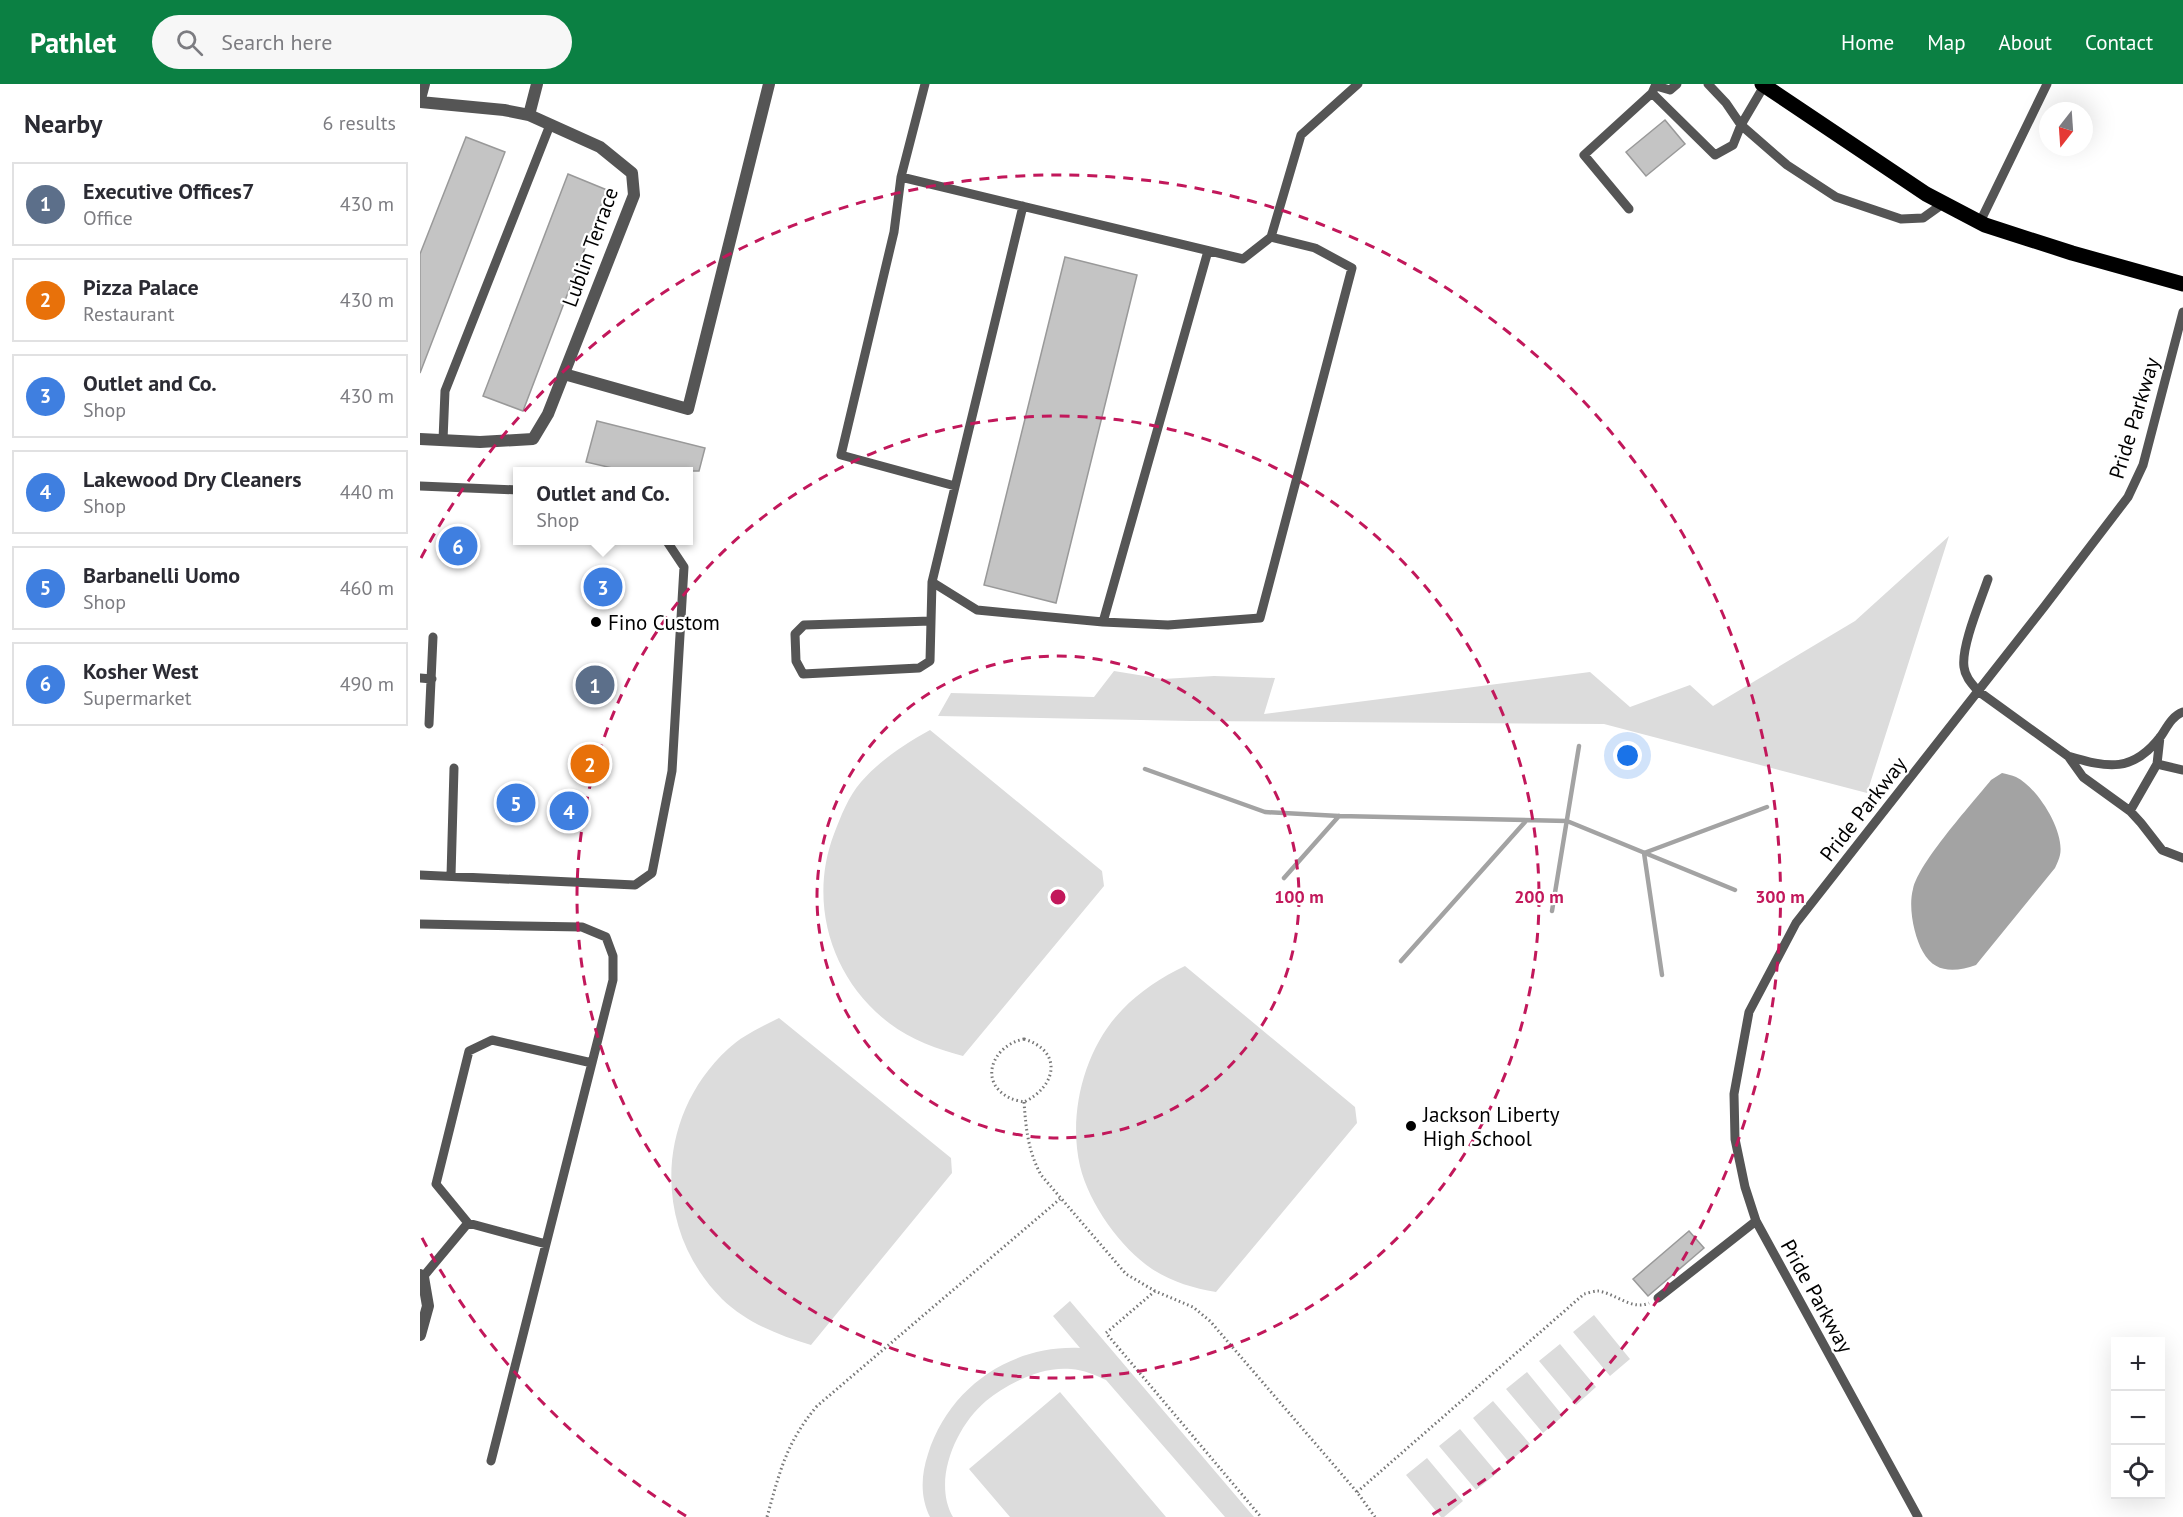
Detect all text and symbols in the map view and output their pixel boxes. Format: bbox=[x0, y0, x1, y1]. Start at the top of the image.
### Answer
search box bbox=[152, 15, 572, 69]
text: Pathlet bbox=[30, 24, 116, 61]
icon: search bbox=[173, 26, 206, 59]
text: Search here bbox=[221, 28, 332, 56]
text: Home bbox=[1841, 29, 1894, 56]
text: Map bbox=[1927, 29, 1966, 56]
text: About bbox=[1999, 29, 2052, 56]
text: Contact bbox=[2085, 29, 2153, 56]
north arrow bbox=[2039, 102, 2093, 156]
text: Nearby bbox=[24, 107, 102, 140]
text: 6 results bbox=[323, 110, 396, 136]
text: Executive Offices7 bbox=[83, 177, 254, 205]
street label: Lublin Terrace bbox=[556, 184, 624, 310]
text: 1 bbox=[40, 191, 51, 217]
text: 430 m bbox=[340, 191, 394, 217]
text: Office bbox=[83, 205, 133, 231]
text: Pizza Palace bbox=[83, 273, 199, 301]
text: 2 bbox=[40, 287, 51, 313]
text: 430 m bbox=[340, 287, 394, 313]
text: Restaurant bbox=[83, 301, 174, 327]
street label: Pride Parkway bbox=[2103, 354, 2165, 482]
text: Outlet and Co. bbox=[83, 369, 217, 397]
text: 3 bbox=[40, 383, 51, 409]
text: 430 m bbox=[340, 383, 394, 409]
text: Shop bbox=[83, 397, 126, 423]
text: Lakewood Dry Cleaners bbox=[83, 465, 302, 493]
popup bbox=[513, 467, 693, 545]
text: 4 bbox=[40, 479, 51, 505]
text: 440 m bbox=[340, 479, 394, 505]
text: Outlet and Co. bbox=[536, 479, 670, 507]
text: Shop bbox=[83, 493, 126, 519]
text: Shop bbox=[536, 507, 579, 533]
pin: 6 bbox=[438, 524, 477, 568]
text: Barbanelli Uomo bbox=[83, 561, 240, 589]
pin: 3 bbox=[584, 564, 622, 610]
text: 5 bbox=[40, 575, 51, 601]
text: 460 m bbox=[340, 575, 394, 601]
text: Shop bbox=[83, 589, 126, 615]
place label: Fino Custom bbox=[608, 609, 720, 636]
marker: Fino Custom bbox=[589, 615, 603, 629]
text: Kosher West bbox=[83, 657, 199, 685]
pin: 1 bbox=[576, 662, 615, 708]
text: 6 bbox=[40, 671, 51, 697]
text: 490 m bbox=[340, 671, 394, 697]
text: Supermarket bbox=[83, 685, 191, 711]
your location bbox=[1613, 741, 1642, 770]
pin: 2 bbox=[570, 742, 610, 786]
street label: Pride Parkway bbox=[1814, 751, 1912, 867]
pin: 5 bbox=[496, 780, 536, 826]
pin: 4 bbox=[550, 788, 588, 834]
text: 100 m bbox=[1274, 885, 1324, 908]
text: 200 m bbox=[1514, 885, 1564, 908]
text: 300 m bbox=[1755, 885, 1805, 908]
centre of rings bbox=[1048, 887, 1068, 907]
place label: Jackson Liberty High School bbox=[1422, 1101, 1560, 1152]
marker: Jackson Liberty High School bbox=[1404, 1119, 1418, 1133]
street label: Pride Parkway bbox=[1775, 1235, 1859, 1358]
map controls bbox=[2111, 1337, 2165, 1499]
button: + bbox=[2111, 1337, 2165, 1391]
button: − bbox=[2111, 1391, 2165, 1445]
button: locate bbox=[2111, 1445, 2165, 1499]

